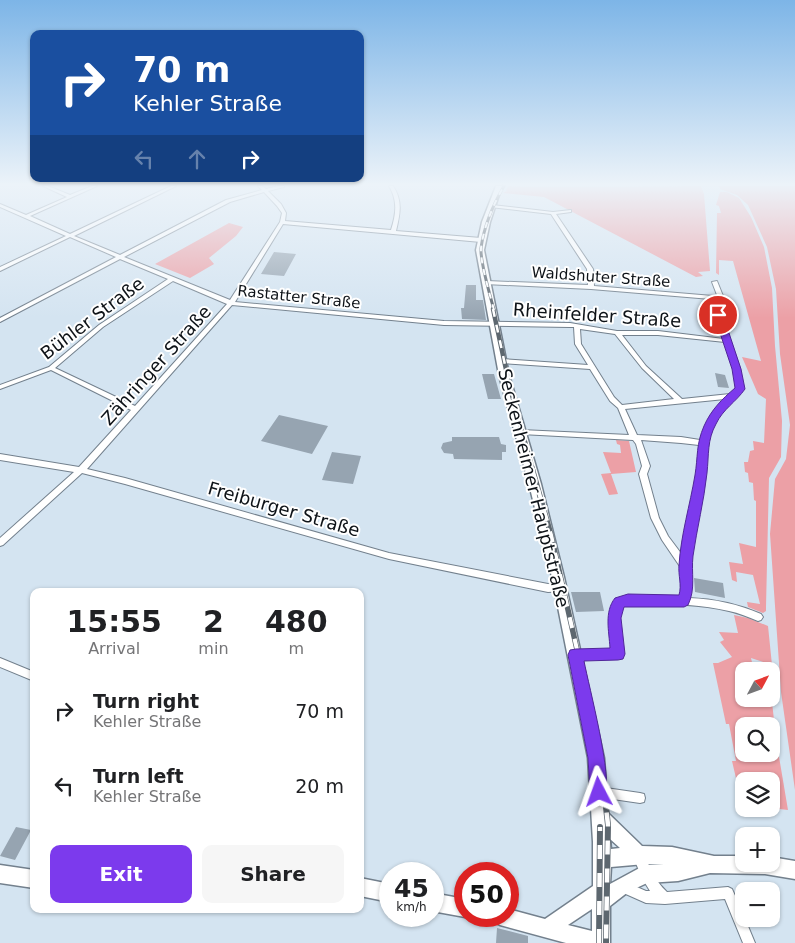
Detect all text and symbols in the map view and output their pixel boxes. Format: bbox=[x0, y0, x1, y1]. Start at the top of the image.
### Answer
icon: right bbox=[50, 50, 115, 115]
text: 70 m bbox=[133, 50, 230, 90]
text: Kehler Straße bbox=[133, 91, 282, 116]
icon: left bbox=[130, 145, 158, 173]
icon: ahead bbox=[183, 145, 211, 173]
icon: right bbox=[236, 145, 264, 173]
street label: Waldshuter Straße bbox=[531, 263, 671, 291]
street label: Bühler Straße bbox=[36, 272, 148, 364]
street label: Rastatter Straße bbox=[237, 282, 361, 312]
pin bbox=[697, 294, 739, 336]
street label: Rheinfelder Straße bbox=[512, 299, 682, 331]
street label: Zähringer Straße bbox=[97, 301, 215, 429]
icon: arrive bbox=[704, 301, 732, 329]
street label: Seckenheimer Hauptstraße bbox=[494, 366, 574, 610]
street label: Freiburger Straße bbox=[206, 477, 362, 541]
text: 15:55 bbox=[66, 604, 162, 639]
text: 2 bbox=[203, 604, 224, 639]
text: 480 bbox=[265, 604, 328, 639]
text: Arrival bbox=[88, 639, 140, 658]
text: min bbox=[198, 639, 229, 658]
text: m bbox=[288, 639, 304, 658]
north arrow bbox=[735, 662, 780, 708]
map controls bbox=[735, 662, 780, 927]
text: Turn right bbox=[93, 690, 199, 712]
icon: right bbox=[50, 697, 78, 725]
text: 70 m bbox=[295, 700, 344, 722]
text: Kehler Straße bbox=[93, 712, 201, 731]
button: search bbox=[735, 717, 780, 762]
text: Turn left bbox=[93, 765, 184, 787]
position arrow bbox=[572, 765, 624, 817]
icon: left bbox=[50, 772, 78, 800]
button: layers bbox=[735, 772, 780, 817]
text: 20 m bbox=[295, 775, 344, 797]
text: Kehler Straße bbox=[93, 787, 201, 806]
button: + bbox=[735, 827, 780, 872]
button: Exit bbox=[50, 845, 192, 903]
button: Share bbox=[202, 845, 344, 903]
speed limit sign: 50 bbox=[454, 862, 519, 927]
text: 45 bbox=[394, 874, 429, 903]
button: − bbox=[735, 882, 780, 927]
text: km/h bbox=[396, 900, 427, 914]

